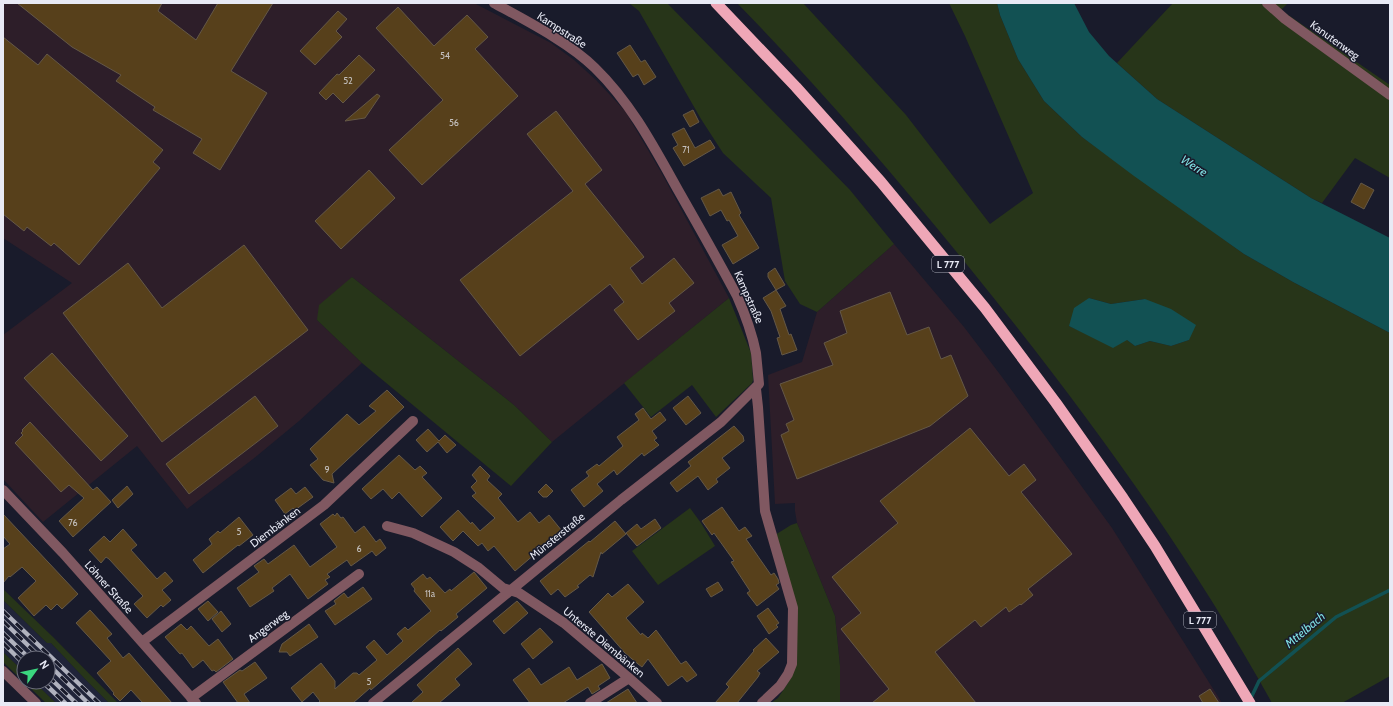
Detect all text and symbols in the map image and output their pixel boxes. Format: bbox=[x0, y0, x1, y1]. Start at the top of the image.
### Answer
street label: Kampstraße bbox=[535, 9, 590, 51]
street label: Kanutenweg bbox=[1307, 17, 1363, 63]
house number: 54 bbox=[440, 50, 450, 61]
house number: 52 bbox=[343, 75, 353, 86]
house number: 56 bbox=[449, 117, 459, 128]
house number: 71 bbox=[682, 144, 690, 155]
water label: Werre bbox=[1178, 152, 1211, 180]
road number: L 777 bbox=[932, 256, 964, 272]
street label: Kampstraße bbox=[731, 269, 767, 326]
house number: 9 bbox=[324, 464, 330, 475]
street label: Diembänken bbox=[247, 503, 303, 551]
street label: Münsterstraße bbox=[527, 509, 588, 562]
house number: 76 bbox=[68, 517, 78, 528]
house number: 5 bbox=[237, 526, 242, 537]
house number: 6 bbox=[356, 543, 362, 554]
street label: Löhner Straße bbox=[82, 558, 136, 616]
house number: 11a bbox=[425, 588, 436, 599]
street label: Unterste Diembänken bbox=[560, 604, 648, 680]
street label: Angerweg bbox=[245, 606, 291, 645]
water label: Mttelbach bbox=[1281, 608, 1328, 651]
road number: L 777 bbox=[1184, 612, 1216, 628]
north arrow bbox=[16, 650, 56, 690]
text: N bbox=[36, 657, 52, 672]
house number: 5 bbox=[367, 676, 372, 687]

